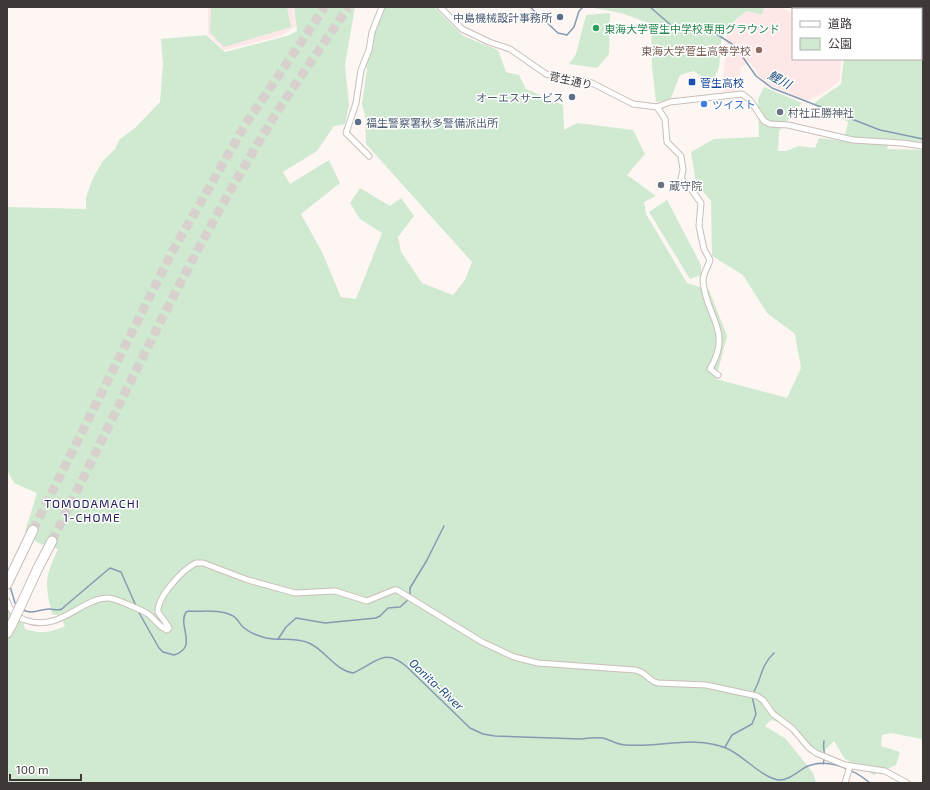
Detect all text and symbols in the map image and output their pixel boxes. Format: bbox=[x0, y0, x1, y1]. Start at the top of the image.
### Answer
legend bbox=[792, 8, 922, 60]
place label: 中島機械設計事務所 bbox=[453, 11, 553, 24]
marker: 中島機械設計事務所 bbox=[555, 12, 565, 22]
text: 道路 bbox=[828, 16, 852, 30]
place label: 東海大学菅生中学校専用グラウンド bbox=[604, 22, 780, 35]
marker: 東海大学菅生中学校専用グラウンド bbox=[591, 23, 601, 33]
text: 公園 bbox=[828, 36, 852, 50]
place label: 東海大学菅生高等学校 bbox=[641, 44, 751, 57]
marker: 東海大学菅生高等学校 bbox=[754, 45, 764, 55]
water label: 鯉川 bbox=[766, 67, 796, 92]
street label: 菅生通り bbox=[548, 69, 594, 91]
place label: 菅生高校 bbox=[700, 76, 744, 89]
marker: 菅生高校 bbox=[687, 77, 697, 87]
place label: オーエスサービス bbox=[476, 91, 564, 104]
marker: オーエスサービス bbox=[567, 92, 577, 102]
place label: ツイスト bbox=[712, 98, 756, 111]
marker: ツイスト bbox=[699, 99, 709, 109]
place label: 村社正勝神社 bbox=[788, 106, 854, 119]
marker: 村社正勝神社 bbox=[775, 107, 785, 117]
place label: 福生警察署秋多警備派出所 bbox=[366, 116, 499, 129]
marker: 福生警察署秋多警備派出所 bbox=[353, 117, 363, 127]
place label: 蔵守院 bbox=[669, 179, 702, 192]
marker: 蔵守院 bbox=[656, 180, 666, 190]
district label: TOMODAMACHI 1-CHOME bbox=[44, 496, 140, 524]
water label: Oonita-River bbox=[407, 655, 467, 713]
scale bar bbox=[10, 756, 81, 782]
text: 100 m bbox=[16, 762, 48, 776]

